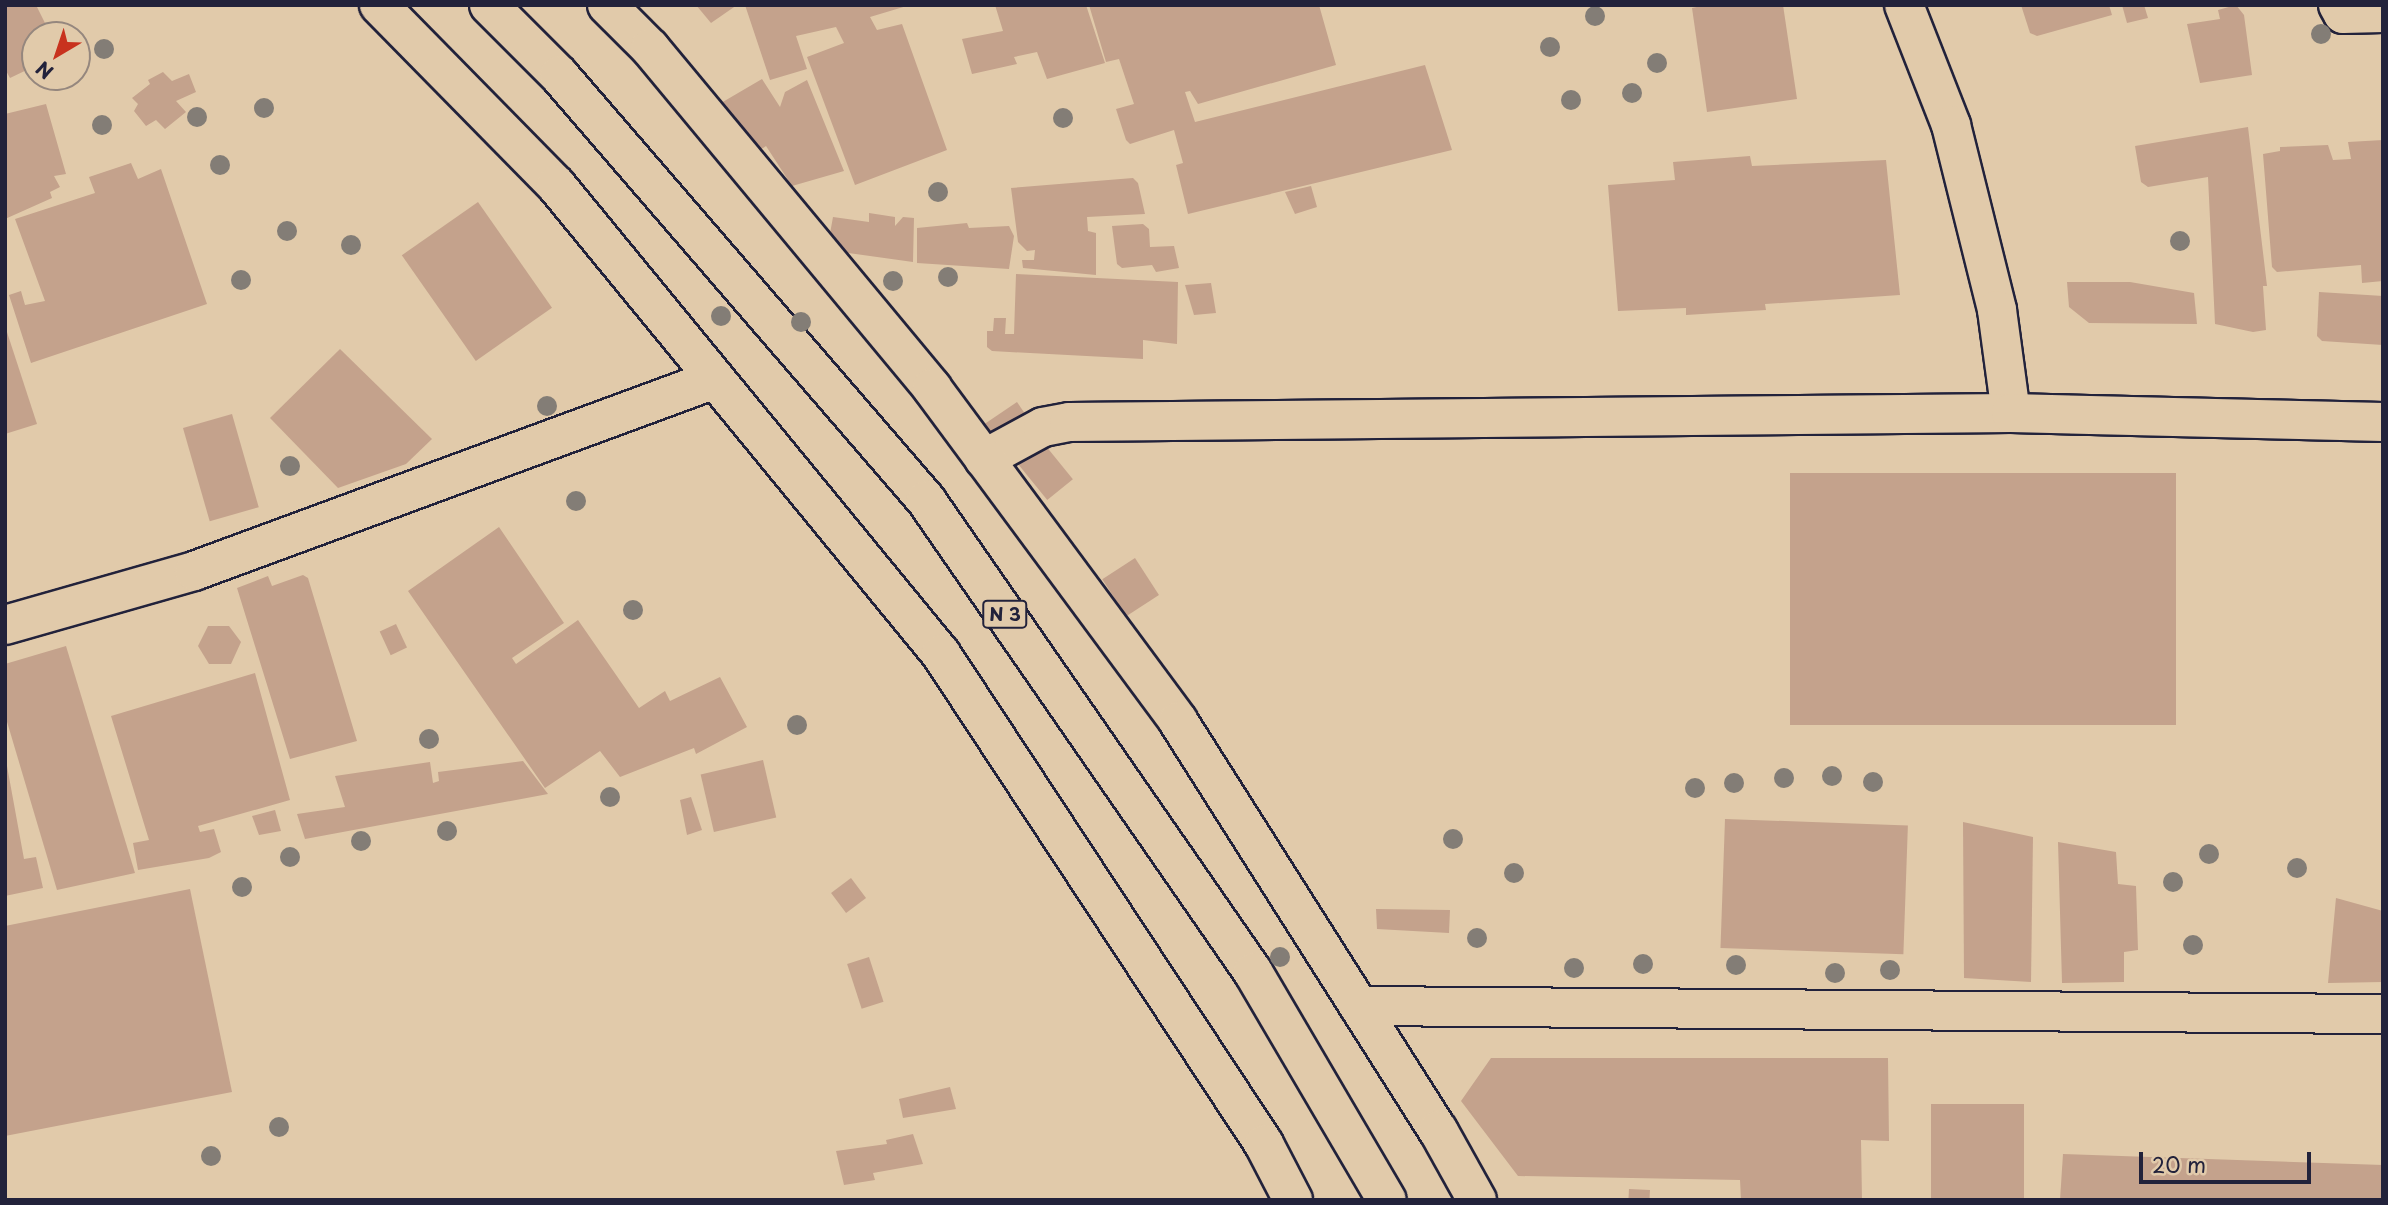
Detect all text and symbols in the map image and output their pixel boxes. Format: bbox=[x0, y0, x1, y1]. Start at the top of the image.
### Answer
north arrow bbox=[21, 21, 91, 91]
text: N bbox=[29, 55, 59, 86]
road number: N 3 bbox=[981, 600, 1030, 628]
scale bar bbox=[2143, 1138, 2314, 1182]
text: 20 m bbox=[2152, 1148, 2206, 1180]

